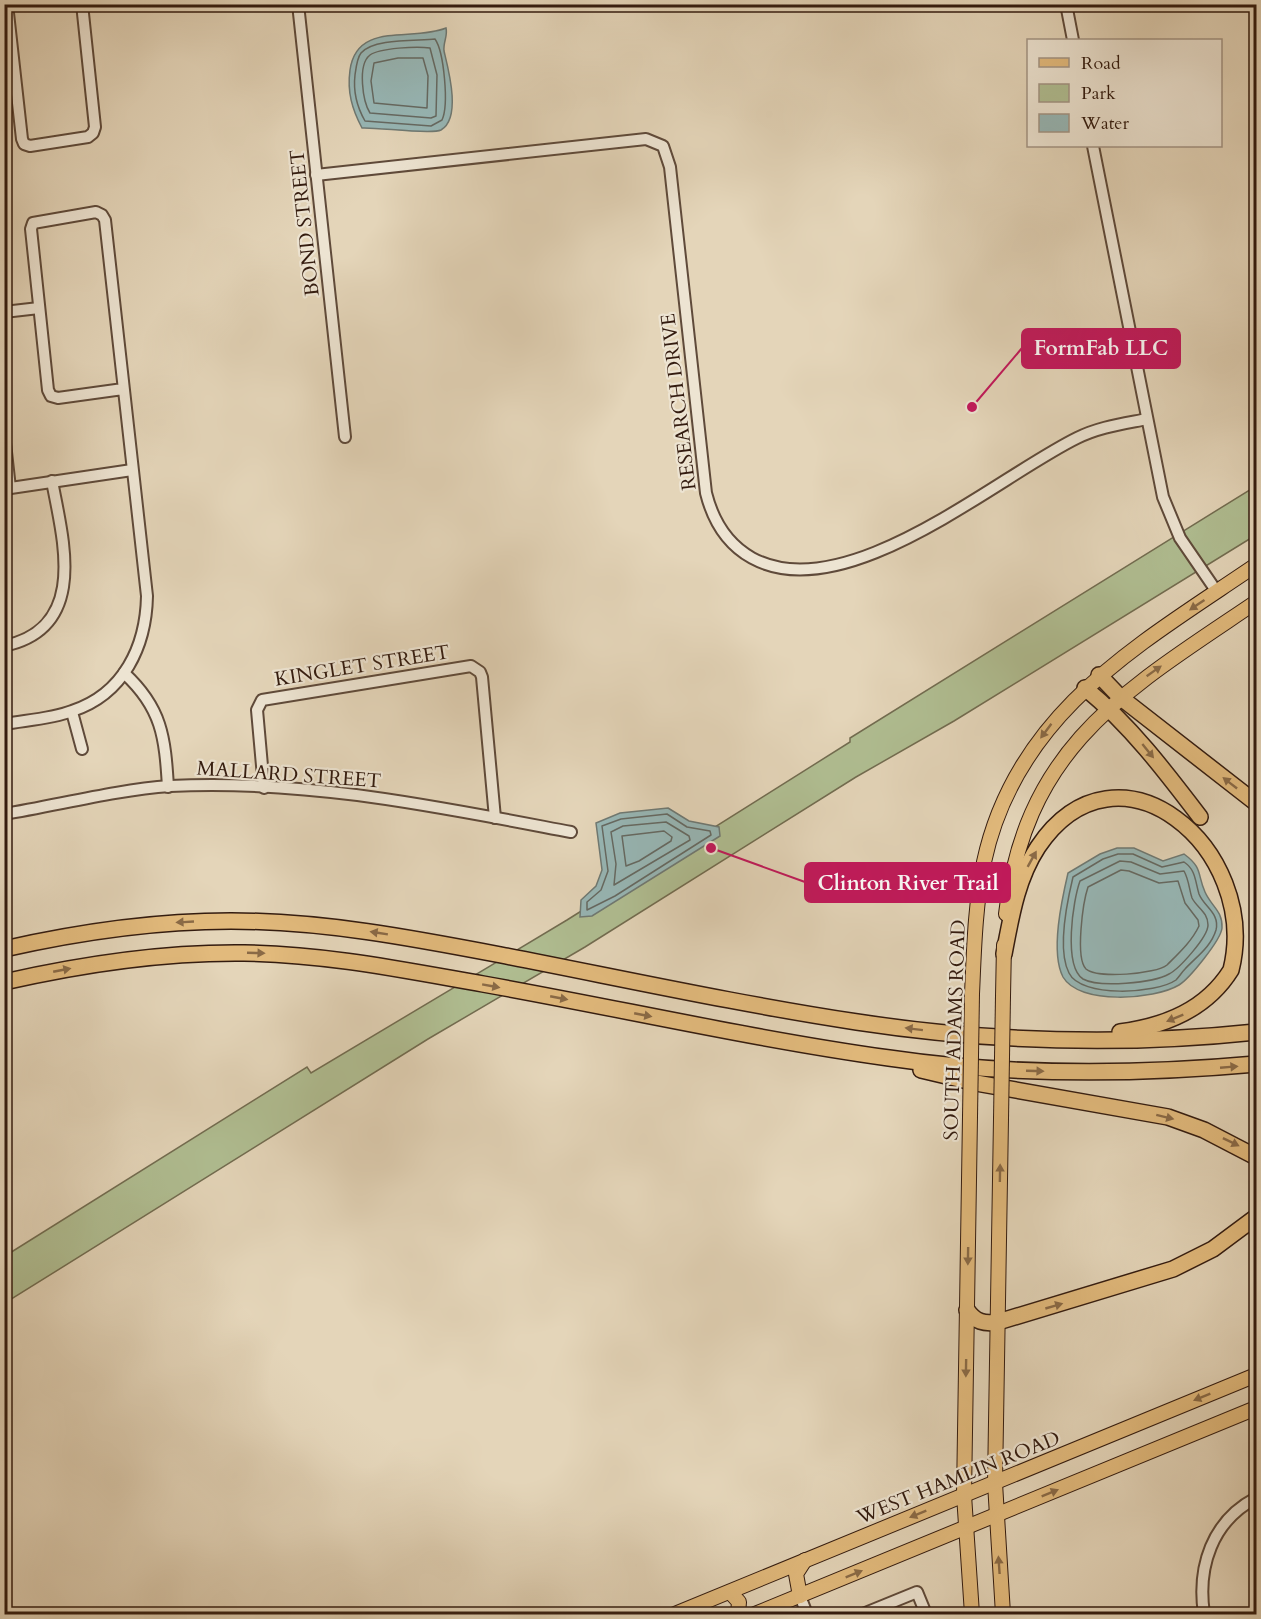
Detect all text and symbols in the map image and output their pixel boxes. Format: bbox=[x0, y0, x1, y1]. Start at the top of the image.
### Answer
legend bbox=[1027, 39, 1222, 147]
text: Road bbox=[1081, 51, 1121, 76]
text: Park bbox=[1081, 81, 1116, 106]
text: Water bbox=[1080, 111, 1130, 136]
street label: BOND STREET bbox=[283, 148, 326, 298]
street label: RESEARCH DRIVE bbox=[654, 312, 703, 492]
callout: FormFab LLC bbox=[1022, 329, 1180, 368]
text: FormFab LLC bbox=[1034, 334, 1168, 363]
one-way arrow bbox=[1190, 599, 1206, 611]
street label: KINGLET STREET bbox=[273, 638, 452, 693]
one-way arrow bbox=[1146, 666, 1162, 677]
one-way arrow bbox=[1039, 723, 1052, 739]
one-way arrow bbox=[1141, 743, 1154, 759]
street label: MALLARD STREET bbox=[196, 755, 382, 794]
one-way arrow bbox=[1222, 776, 1238, 789]
one-way arrow bbox=[1027, 850, 1037, 867]
callout: Clinton River Trail bbox=[805, 863, 1010, 902]
text: Clinton River Trail bbox=[817, 869, 999, 898]
one-way arrow bbox=[175, 917, 194, 926]
street label: SOUTH ADAMS ROAD bbox=[937, 919, 972, 1141]
one-way arrow bbox=[370, 928, 389, 937]
one-way arrow bbox=[246, 949, 265, 958]
one-way arrow bbox=[52, 965, 71, 974]
one-way arrow bbox=[482, 981, 501, 990]
one-way arrow bbox=[550, 994, 569, 1003]
one-way arrow bbox=[634, 1010, 653, 1019]
one-way arrow bbox=[1166, 1013, 1184, 1023]
one-way arrow bbox=[905, 1024, 924, 1034]
one-way arrow bbox=[1220, 1062, 1239, 1072]
one-way arrow bbox=[1025, 1066, 1044, 1075]
one-way arrow bbox=[1156, 1113, 1174, 1123]
one-way arrow bbox=[1222, 1138, 1239, 1147]
one-way arrow bbox=[995, 1164, 1005, 1183]
one-way arrow bbox=[963, 1246, 973, 1265]
one-way arrow bbox=[1045, 1301, 1063, 1310]
one-way arrow bbox=[961, 1359, 971, 1378]
one-way arrow bbox=[1193, 1392, 1211, 1402]
street label: WEST HAMLIN ROAD bbox=[851, 1424, 1064, 1531]
one-way arrow bbox=[1041, 1488, 1059, 1498]
one-way arrow bbox=[909, 1510, 927, 1519]
one-way arrow bbox=[994, 1555, 1003, 1574]
one-way arrow bbox=[845, 1569, 863, 1578]

